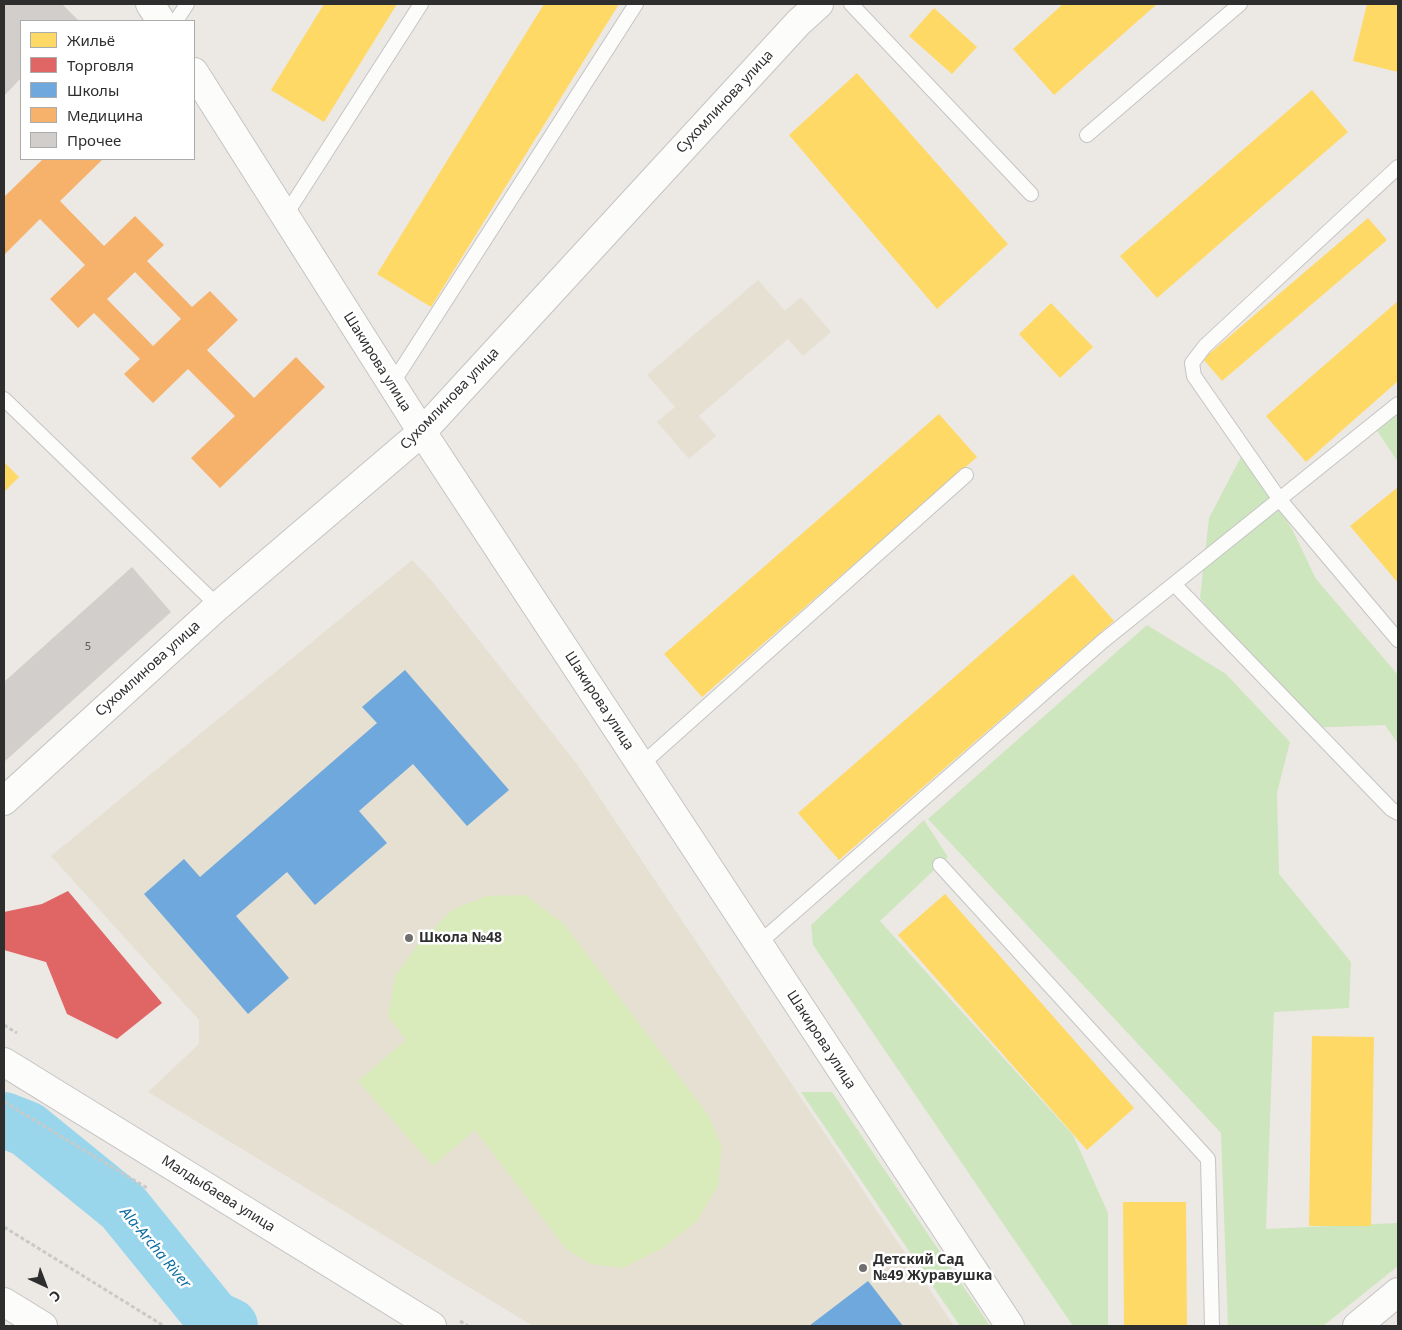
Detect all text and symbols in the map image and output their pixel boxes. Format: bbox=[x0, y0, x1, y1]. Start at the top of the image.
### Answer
legend bbox=[20, 20, 195, 160]
text: Жильё bbox=[67, 30, 115, 50]
street label: Сухомлинова улица bbox=[673, 47, 777, 157]
text: Торговля bbox=[67, 55, 134, 75]
text: Школы bbox=[67, 80, 119, 100]
text: Медицина bbox=[67, 105, 143, 125]
text: Прочее bbox=[67, 130, 121, 150]
street label: Шакирова улица bbox=[340, 309, 414, 415]
street label: Сухомлинова улица bbox=[397, 345, 503, 453]
street label: Сухомлинова улица bbox=[92, 618, 204, 720]
house number: 5 bbox=[85, 640, 91, 654]
street label: Шакирова улица bbox=[561, 649, 637, 753]
place label: Школа №48 bbox=[419, 930, 502, 946]
marker: Школа №48 bbox=[403, 932, 415, 944]
street label: Шакирова улица bbox=[783, 988, 859, 1092]
street label: Малдыбаева улица bbox=[158, 1152, 278, 1236]
water label: Ala-Archa River bbox=[116, 1204, 194, 1292]
place label: Детский Сад №49 Журавушка bbox=[873, 1252, 992, 1284]
north arrow bbox=[20, 1260, 70, 1310]
marker: Детский Сад №49 Журавушка bbox=[857, 1262, 869, 1274]
text: С bbox=[46, 1286, 65, 1306]

